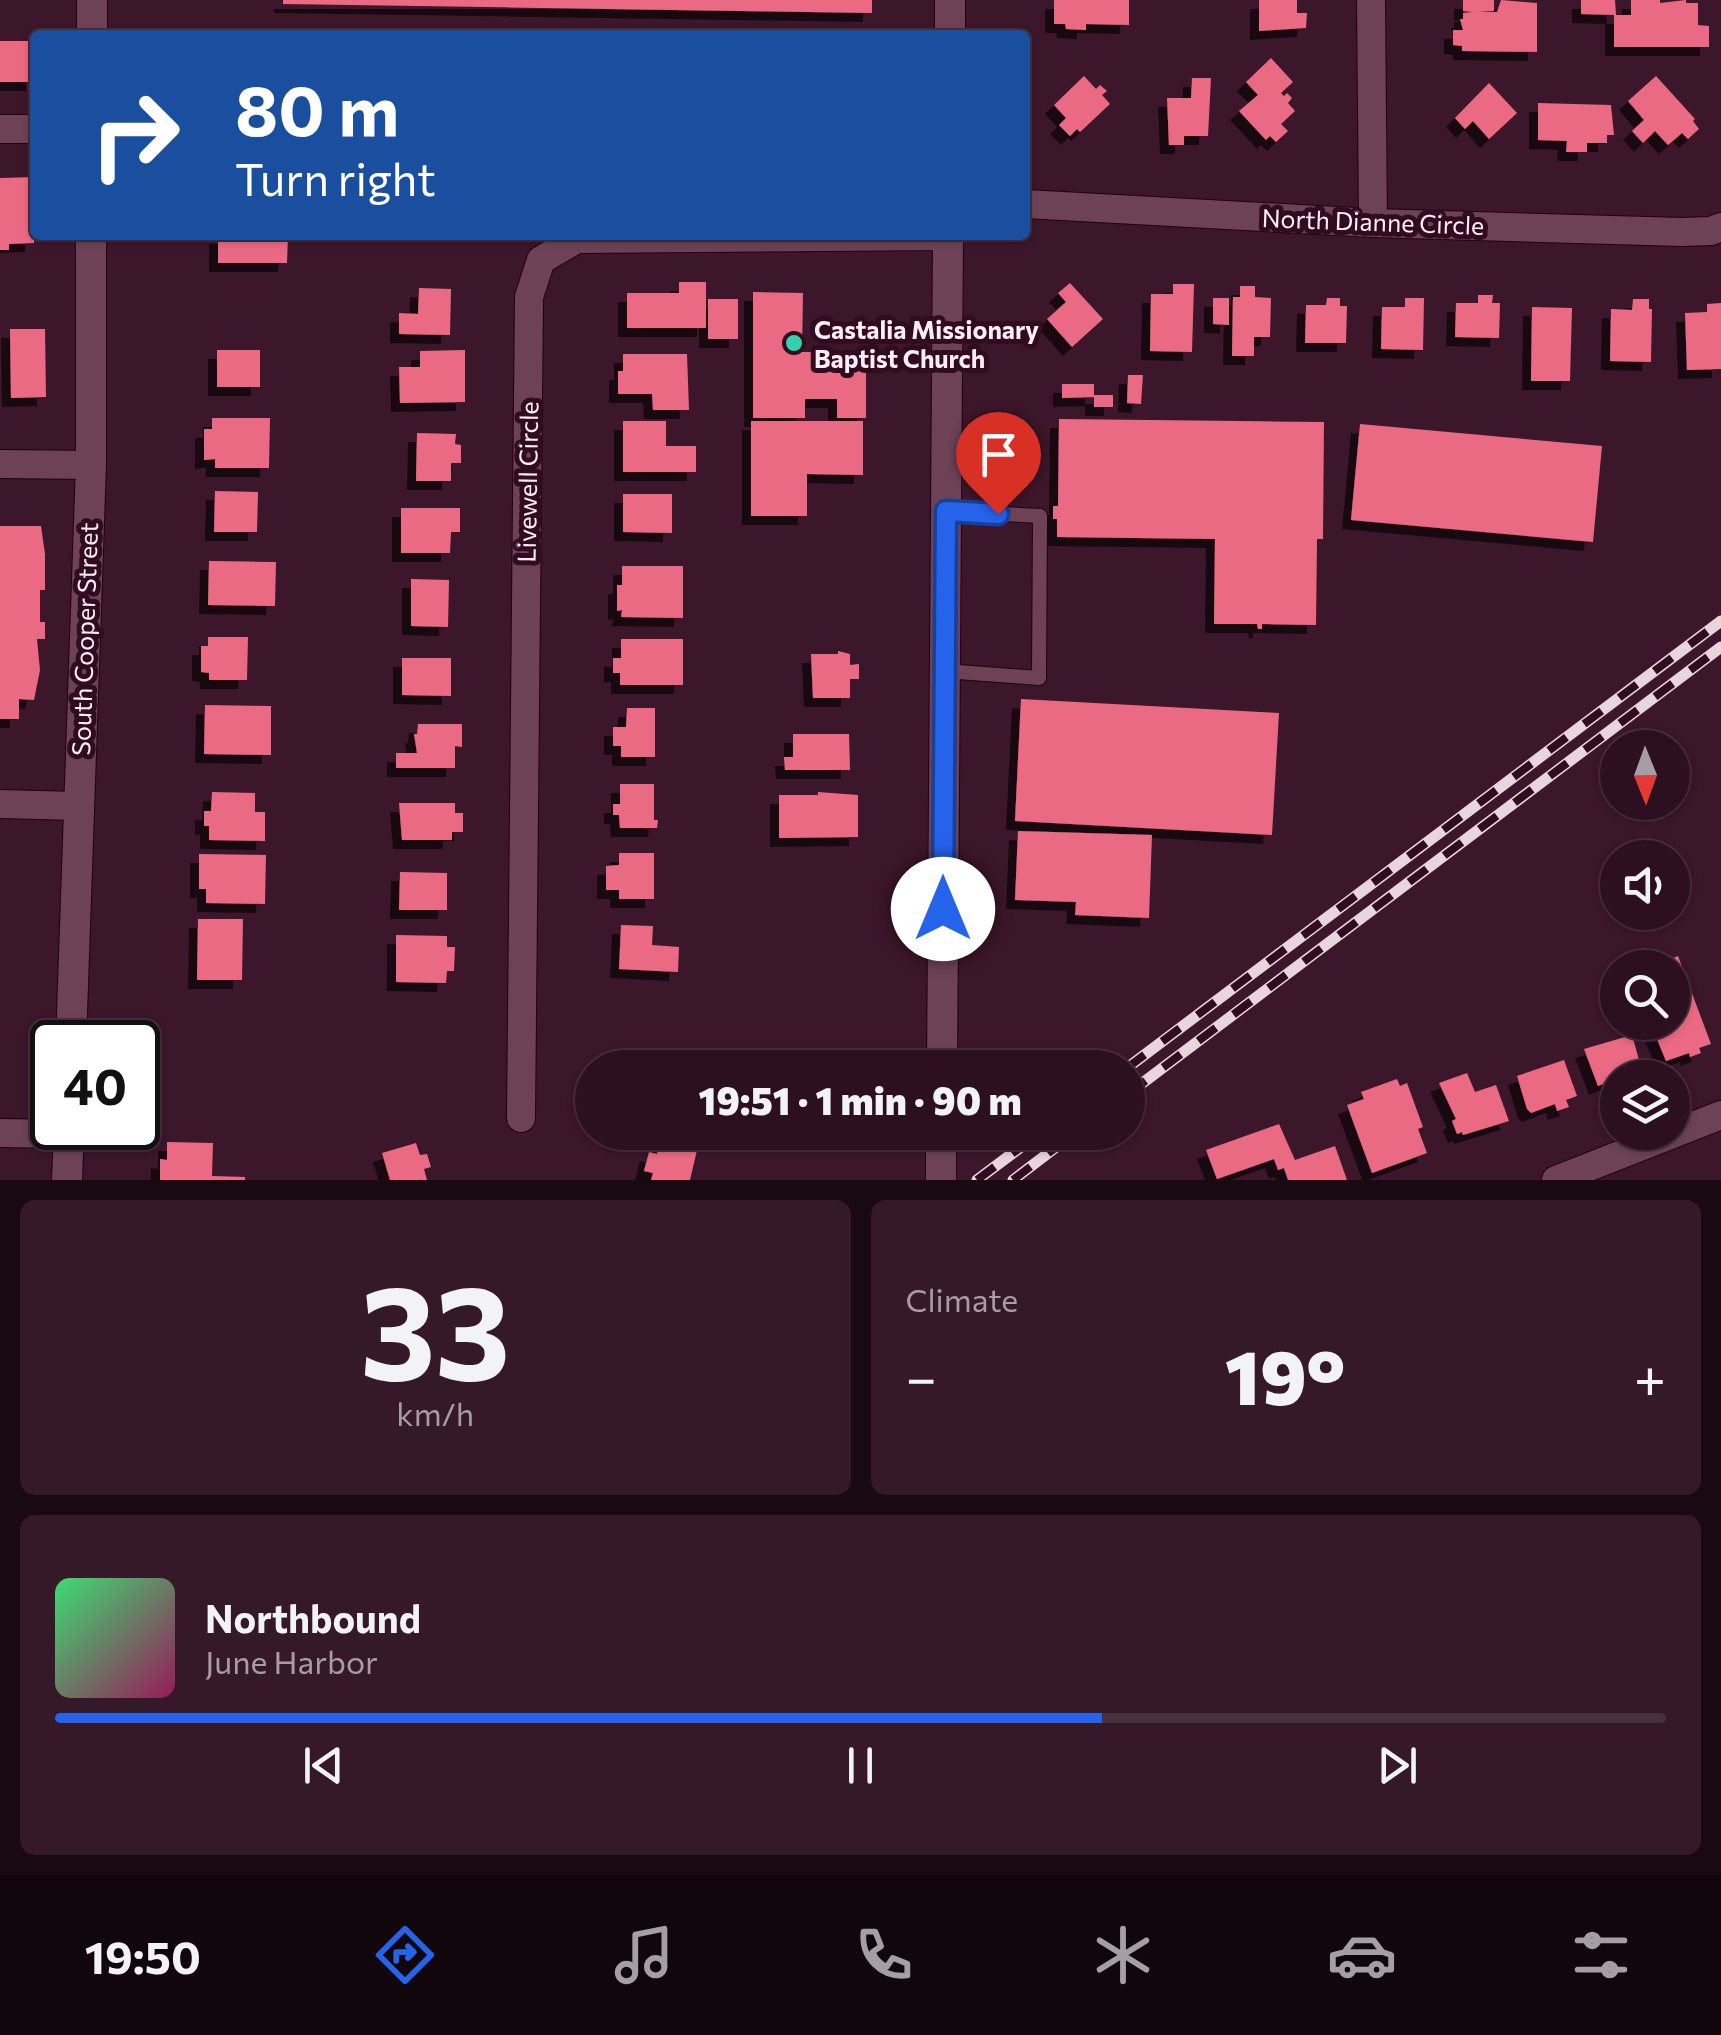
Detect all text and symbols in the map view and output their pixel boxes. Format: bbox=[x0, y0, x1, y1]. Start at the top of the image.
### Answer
text: 80 m bbox=[235, 65, 399, 150]
icon: right bbox=[70, 70, 200, 200]
text: Turn right bbox=[235, 150, 436, 205]
street label: North Dianne Circle bbox=[1261, 202, 1485, 240]
place label: Castalia Missionary Baptist Church bbox=[814, 314, 1039, 373]
marker: Castalia Missionary Baptist Church bbox=[783, 332, 805, 354]
street label: Livewell Circle bbox=[511, 401, 543, 563]
pin bbox=[956, 412, 1041, 515]
icon: arrive bbox=[971, 427, 1026, 482]
street label: South Cooper Street bbox=[65, 522, 103, 756]
north arrow bbox=[1600, 730, 1690, 820]
map controls bbox=[1600, 730, 1690, 1150]
button: sound bbox=[1600, 840, 1690, 930]
position arrow bbox=[891, 857, 995, 961]
button: search bbox=[1600, 950, 1690, 1040]
speed limit sign: 40 bbox=[30, 1020, 160, 1150]
button: layers bbox=[1600, 1060, 1690, 1150]
text: 19:51 · 1 min · 90 m bbox=[698, 1076, 1022, 1123]
text: 33 bbox=[360, 1248, 511, 1407]
text: Climate bbox=[906, 1279, 1018, 1319]
text: 19° bbox=[1225, 1329, 1345, 1420]
text: − bbox=[906, 1342, 937, 1409]
text: + bbox=[1634, 1342, 1666, 1409]
text: km/h bbox=[396, 1393, 474, 1433]
text: Northbound bbox=[205, 1594, 421, 1641]
text: June Harbor bbox=[205, 1641, 378, 1681]
icon: previous bbox=[296, 1738, 351, 1793]
icon: pause bbox=[833, 1738, 888, 1793]
icon: next bbox=[1370, 1738, 1425, 1793]
icon: directions bbox=[370, 1920, 440, 1990]
icon: music bbox=[609, 1920, 679, 1990]
icon: phone bbox=[849, 1920, 919, 1990]
icon: climate bbox=[1088, 1920, 1158, 1990]
icon: car bbox=[1327, 1920, 1397, 1990]
icon: filters bbox=[1566, 1920, 1636, 1990]
text: 19:50 bbox=[85, 1928, 201, 1983]

